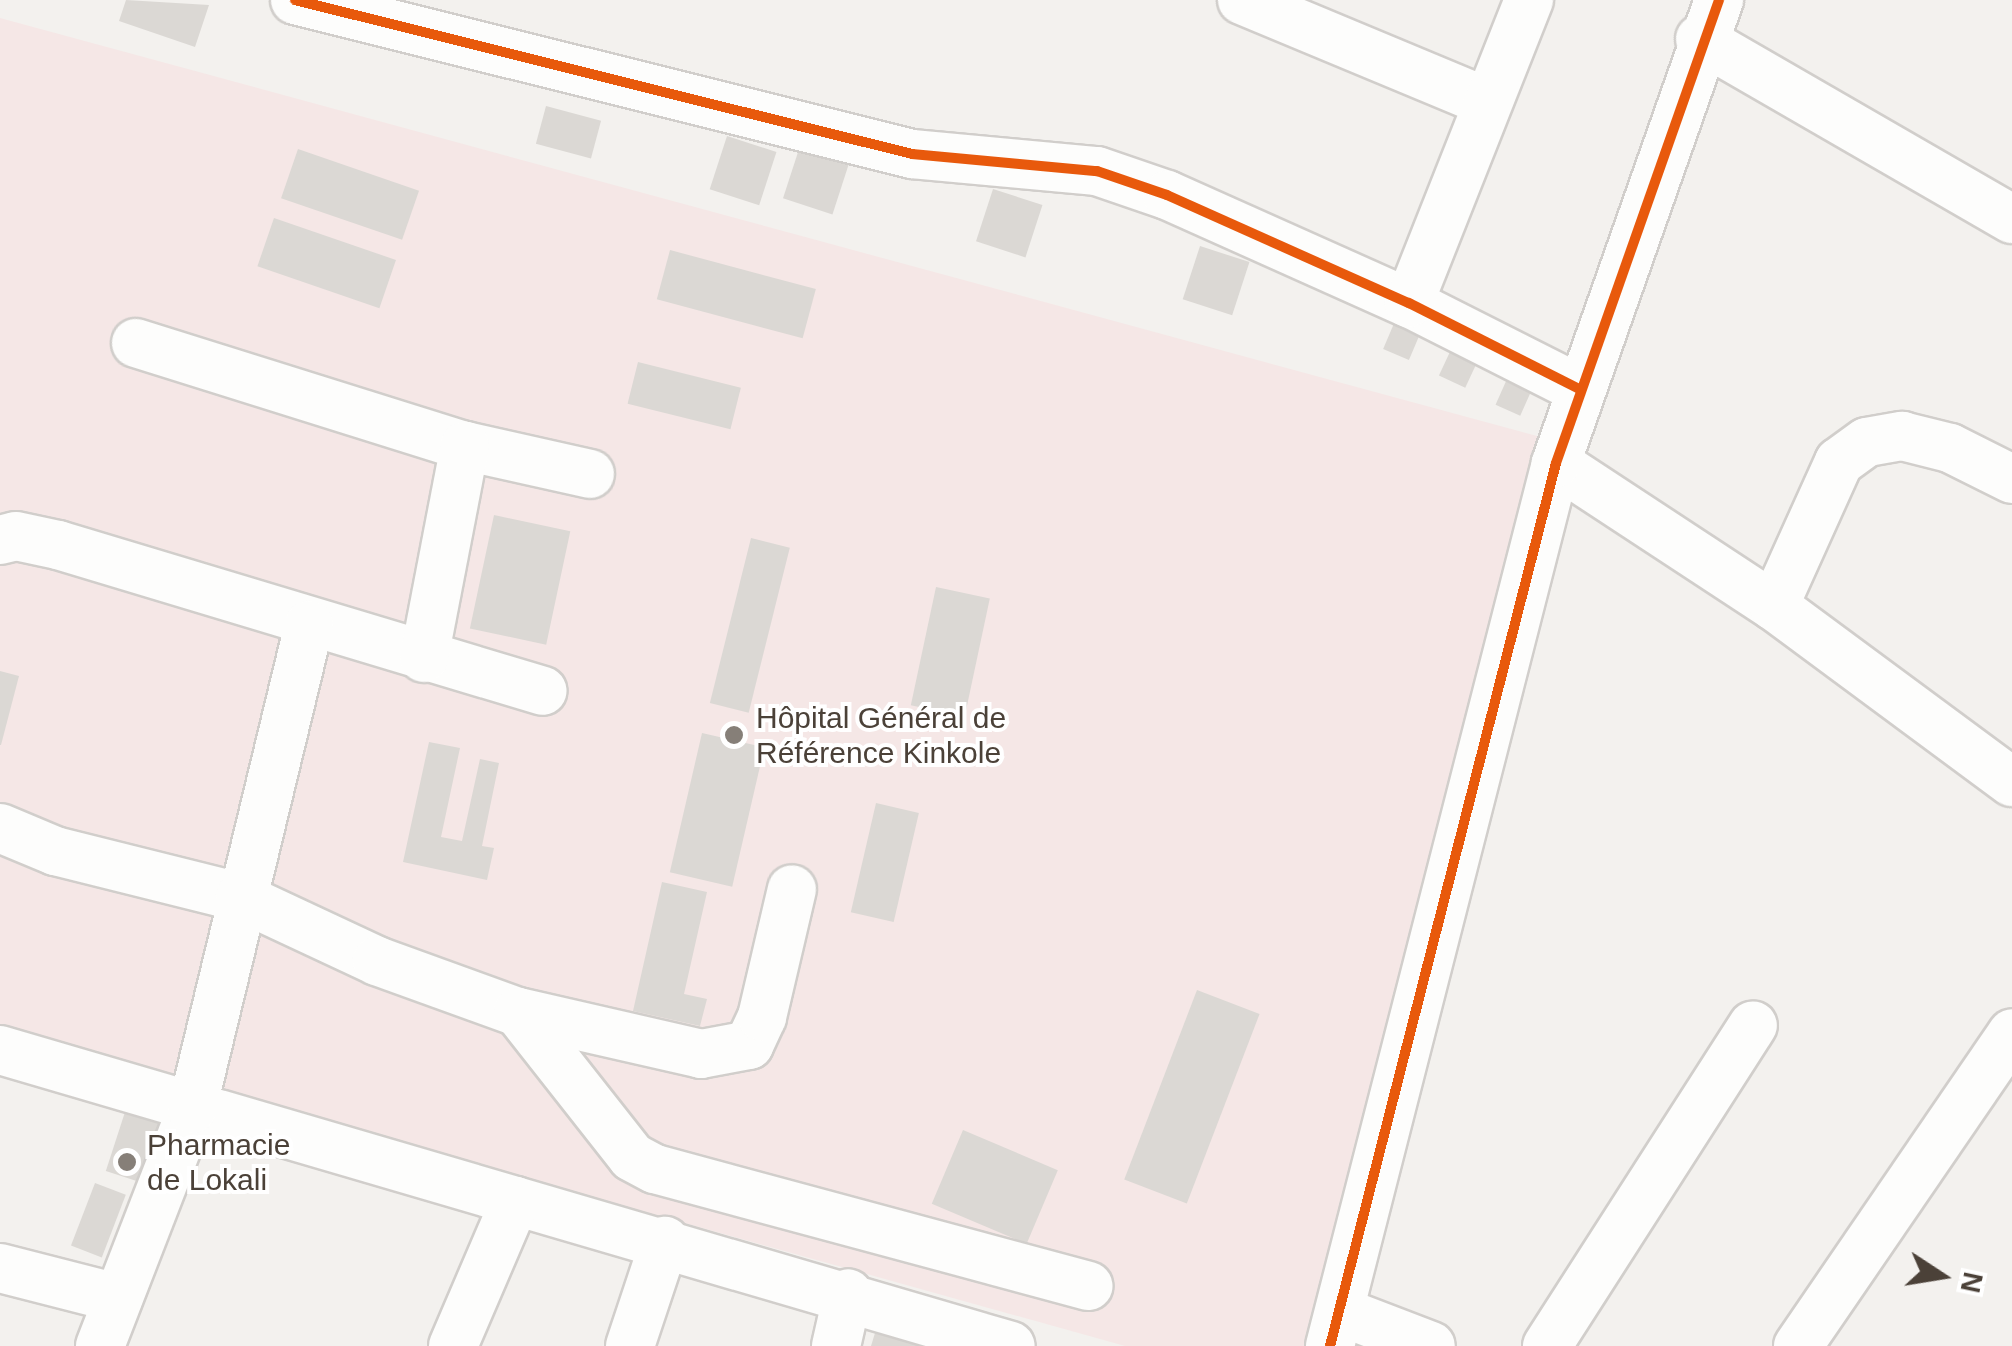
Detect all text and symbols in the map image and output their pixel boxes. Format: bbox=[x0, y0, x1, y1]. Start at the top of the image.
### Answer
place label: Hôpital Général de Référence Kinkole bbox=[756, 700, 1006, 770]
marker: Hôpital Général de Référence Kinkole bbox=[721, 722, 747, 748]
place label: Pharmacie de Lokali bbox=[147, 1127, 290, 1198]
marker: Pharmacie de Lokali bbox=[116, 1151, 138, 1173]
north arrow bbox=[1892, 1226, 1992, 1326]
text: N bbox=[1955, 1269, 1989, 1295]

